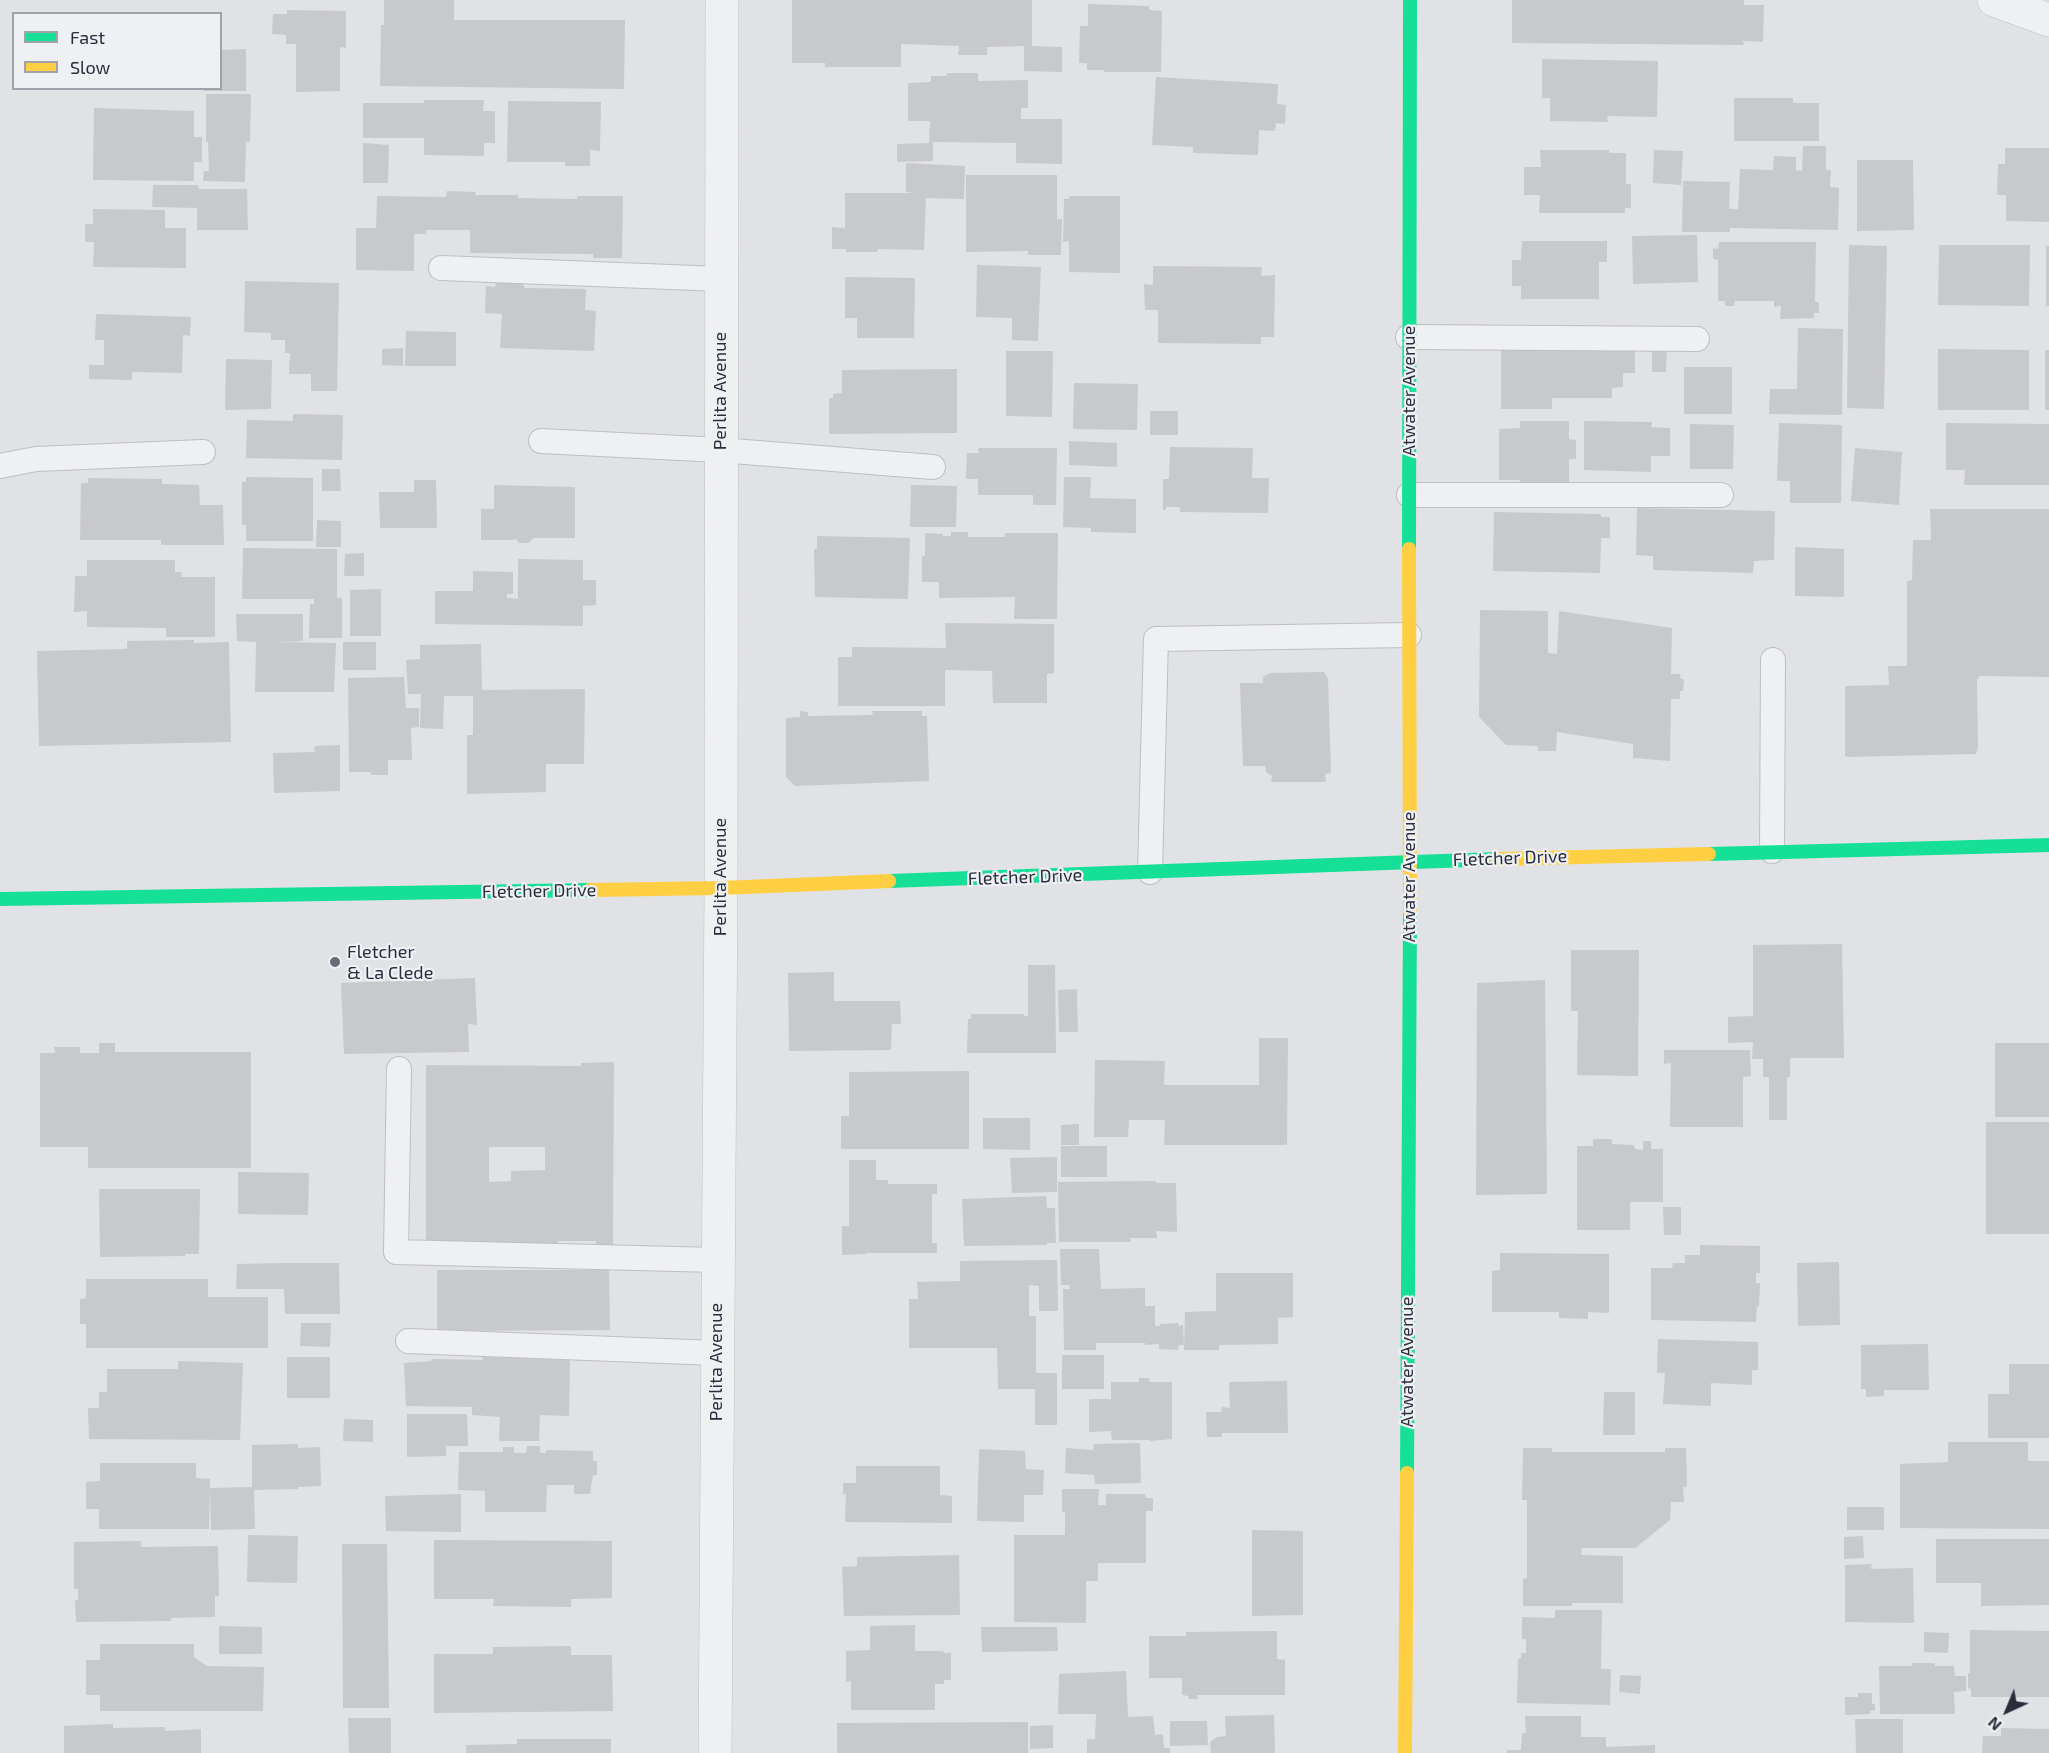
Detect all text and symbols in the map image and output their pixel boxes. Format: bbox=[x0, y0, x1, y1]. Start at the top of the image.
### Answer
legend bbox=[12, 12, 222, 90]
text: Fast bbox=[70, 26, 105, 48]
text: Slow bbox=[70, 56, 110, 78]
street label: Atwater Avenue bbox=[1398, 326, 1420, 456]
street label: Perlita Avenue bbox=[709, 332, 731, 450]
street label: Atwater Avenue bbox=[1398, 812, 1420, 942]
street label: Perlita Avenue bbox=[709, 818, 731, 936]
street label: Fletcher Drive bbox=[1452, 845, 1568, 871]
street label: Fletcher Drive bbox=[967, 864, 1083, 890]
street label: Fletcher Drive bbox=[482, 879, 596, 903]
place label: Fletcher & La Clede bbox=[347, 941, 433, 984]
marker: Fletcher & La Clede bbox=[328, 955, 342, 969]
street label: Atwater Avenue bbox=[1396, 1297, 1418, 1427]
street label: Perlita Avenue bbox=[705, 1303, 727, 1421]
north arrow bbox=[1977, 1681, 2037, 1741]
text: N bbox=[1983, 1713, 2005, 1735]

